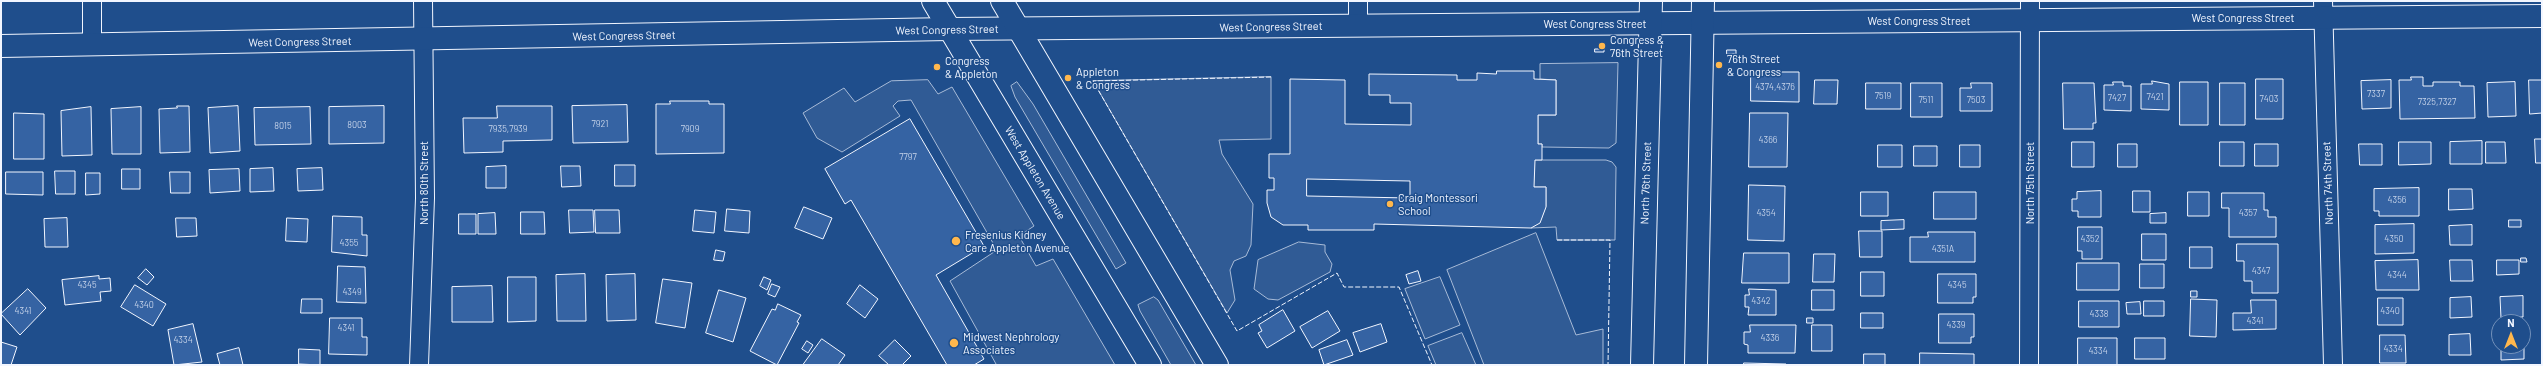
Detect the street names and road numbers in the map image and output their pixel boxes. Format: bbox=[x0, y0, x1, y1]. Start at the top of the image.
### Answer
street label: West Congress Street bbox=[2191, 11, 2295, 25]
street label: West Congress Street bbox=[1867, 14, 1971, 28]
street label: West Congress Street bbox=[1543, 17, 1647, 31]
street label: West Congress Street bbox=[1219, 20, 1323, 34]
street label: West Congress Street bbox=[895, 23, 999, 37]
street label: West Congress Street bbox=[572, 29, 676, 43]
street label: West Congress Street bbox=[248, 35, 352, 49]
street label: West Appleton Avenue bbox=[1002, 124, 1068, 222]
street label: North 80th Street bbox=[417, 141, 431, 225]
street label: North 76th Street bbox=[1638, 141, 1654, 225]
street label: North 74th Street bbox=[2320, 141, 2336, 225]
street label: North 75th Street bbox=[2023, 142, 2037, 224]

